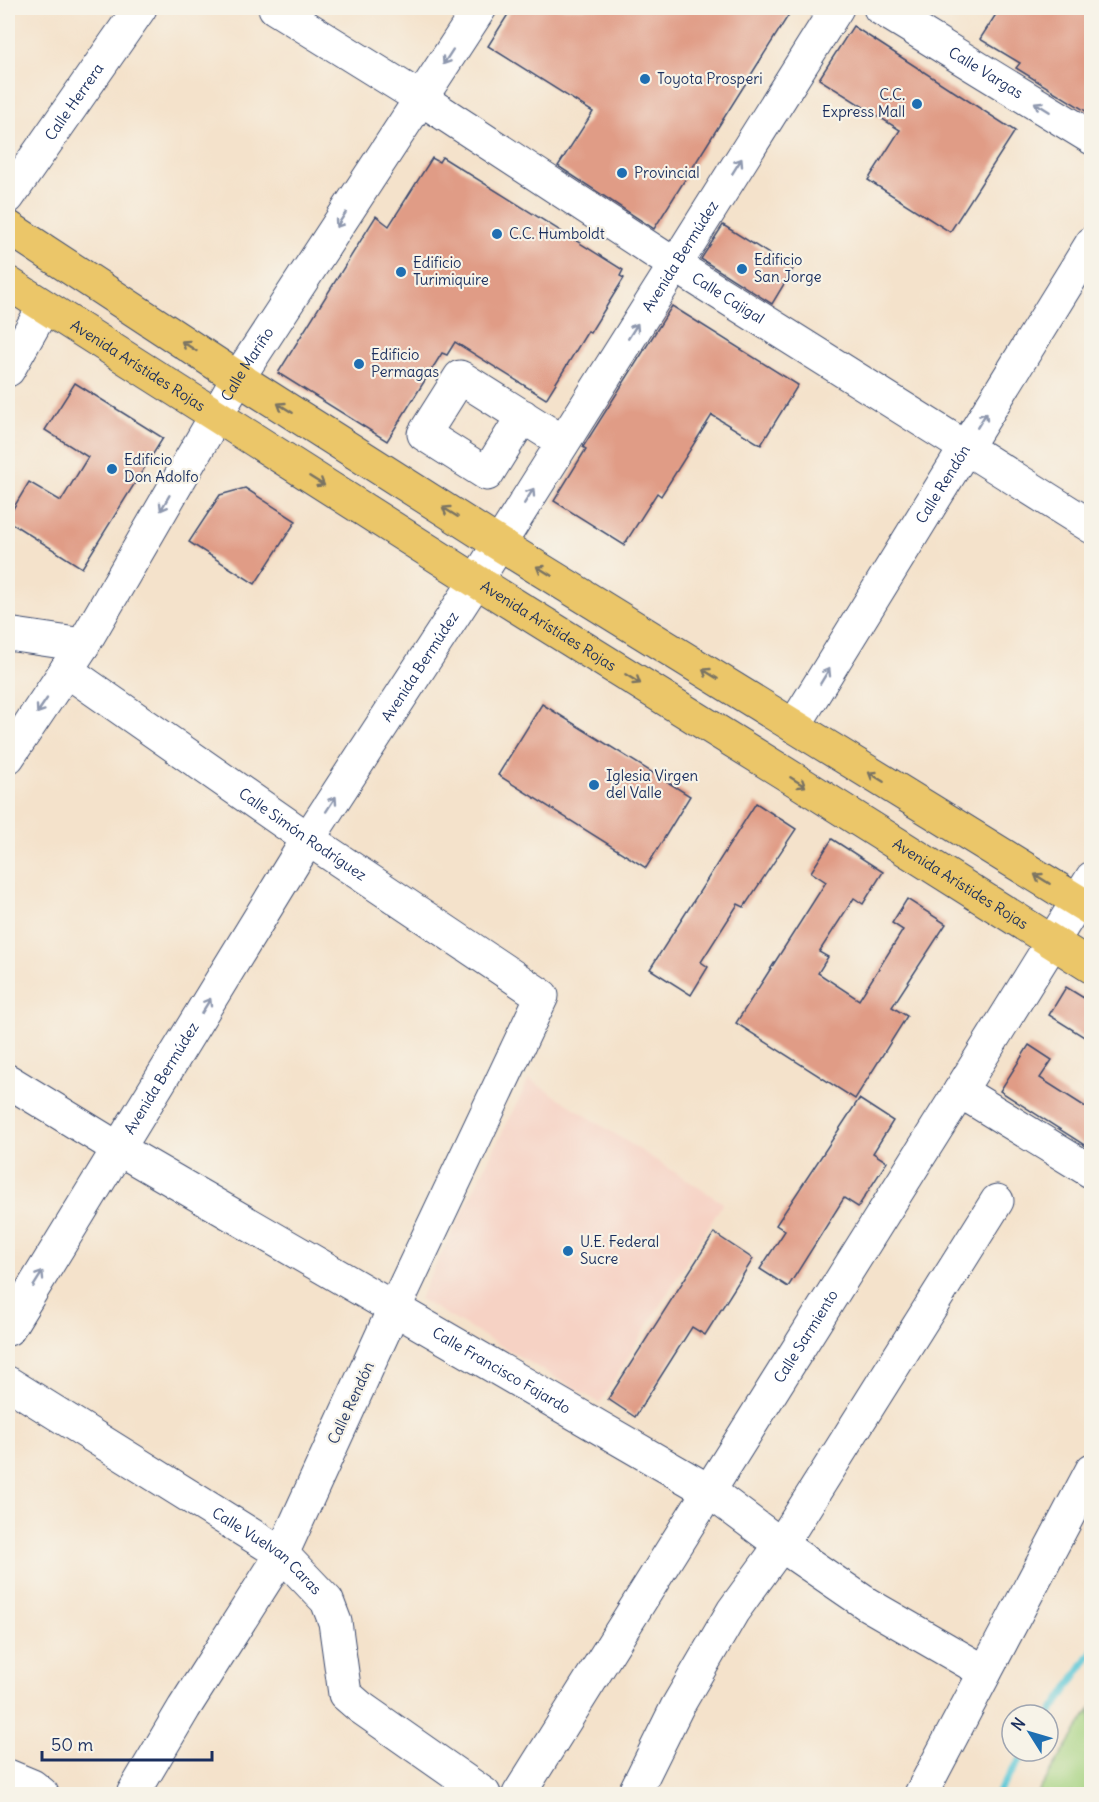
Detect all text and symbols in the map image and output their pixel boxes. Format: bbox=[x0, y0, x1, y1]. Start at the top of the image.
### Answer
street label: Calle Vargas bbox=[945, 42, 1027, 103]
one-way arrow bbox=[441, 48, 454, 65]
street label: Calle Herrera bbox=[40, 59, 108, 144]
place label: Toyota Prosperi bbox=[657, 69, 763, 88]
marker: Toyota Prosperi bbox=[638, 72, 652, 86]
place label: C.C. Express Mall bbox=[822, 85, 905, 121]
marker: C.C. Express Mall bbox=[910, 97, 924, 111]
one-way arrow bbox=[1034, 101, 1051, 113]
one-way arrow bbox=[732, 158, 744, 175]
place label: Provincial bbox=[634, 163, 700, 182]
marker: Provincial bbox=[615, 166, 629, 180]
street label: Avenida Bermúdez bbox=[638, 197, 722, 315]
one-way arrow bbox=[335, 211, 347, 228]
place label: C.C. Humboldt bbox=[509, 224, 605, 243]
marker: C.C. Humboldt bbox=[490, 227, 504, 241]
place label: Edificio San Jorge bbox=[754, 250, 822, 286]
place label: Edificio Turimiquire bbox=[413, 253, 489, 289]
marker: Edificio San Jorge bbox=[735, 262, 749, 276]
marker: Edificio Turimiquire bbox=[394, 265, 408, 279]
street label: Calle Cajigal bbox=[688, 268, 768, 328]
street label: Avenida Arístides Rojas bbox=[67, 315, 209, 415]
one-way arrow bbox=[628, 323, 640, 340]
street label: Calle Mariño bbox=[217, 324, 278, 405]
one-way arrow bbox=[181, 340, 198, 352]
place label: Edificio Permagas bbox=[371, 345, 439, 381]
marker: Edificio Permagas bbox=[352, 357, 366, 371]
one-way arrow bbox=[277, 402, 294, 414]
one-way arrow bbox=[976, 412, 988, 429]
street label: Calle Rendón bbox=[911, 441, 974, 527]
place label: Edificio Don Adolfo bbox=[124, 450, 199, 486]
marker: Edificio Don Adolfo bbox=[105, 462, 119, 476]
one-way arrow bbox=[308, 475, 325, 487]
one-way arrow bbox=[524, 488, 536, 505]
one-way arrow bbox=[158, 494, 170, 511]
one-way arrow bbox=[442, 506, 459, 518]
one-way arrow bbox=[536, 565, 553, 577]
street label: Avenida Arístides Rojas bbox=[477, 576, 620, 675]
street label: Avenida Bermúdez bbox=[377, 608, 463, 725]
one-way arrow bbox=[702, 667, 719, 679]
one-way arrow bbox=[819, 668, 831, 685]
one-way arrow bbox=[624, 672, 641, 685]
one-way arrow bbox=[36, 697, 48, 713]
place label: Iglesia Virgen del Valle bbox=[606, 766, 699, 802]
one-way arrow bbox=[868, 770, 885, 782]
one-way arrow bbox=[789, 776, 806, 788]
marker: Iglesia Virgen del Valle bbox=[587, 778, 601, 792]
street label: Calle Simón Rodríguez bbox=[235, 784, 370, 885]
one-way arrow bbox=[325, 796, 337, 813]
street label: Avenida Arístides Rojas bbox=[889, 834, 1032, 933]
one-way arrow bbox=[1034, 873, 1051, 885]
one-way arrow bbox=[201, 998, 213, 1015]
street label: Avenida Bermúdez bbox=[120, 1019, 203, 1137]
place label: U.E. Federal Sucre bbox=[580, 1232, 659, 1268]
marker: U.E. Federal Sucre bbox=[561, 1244, 575, 1258]
one-way arrow bbox=[33, 1271, 45, 1288]
street label: Calle Sarmiento bbox=[769, 1286, 842, 1386]
street label: Calle Francisco Fajardo bbox=[429, 1323, 574, 1418]
street label: Calle Rendón bbox=[323, 1358, 378, 1447]
street label: Calle Vuelvan Caras bbox=[209, 1503, 326, 1599]
north arrow bbox=[1000, 1703, 1060, 1763]
text: N bbox=[1007, 1714, 1029, 1734]
scale bar bbox=[42, 1724, 212, 1762]
text: 50 m bbox=[51, 1733, 93, 1756]

